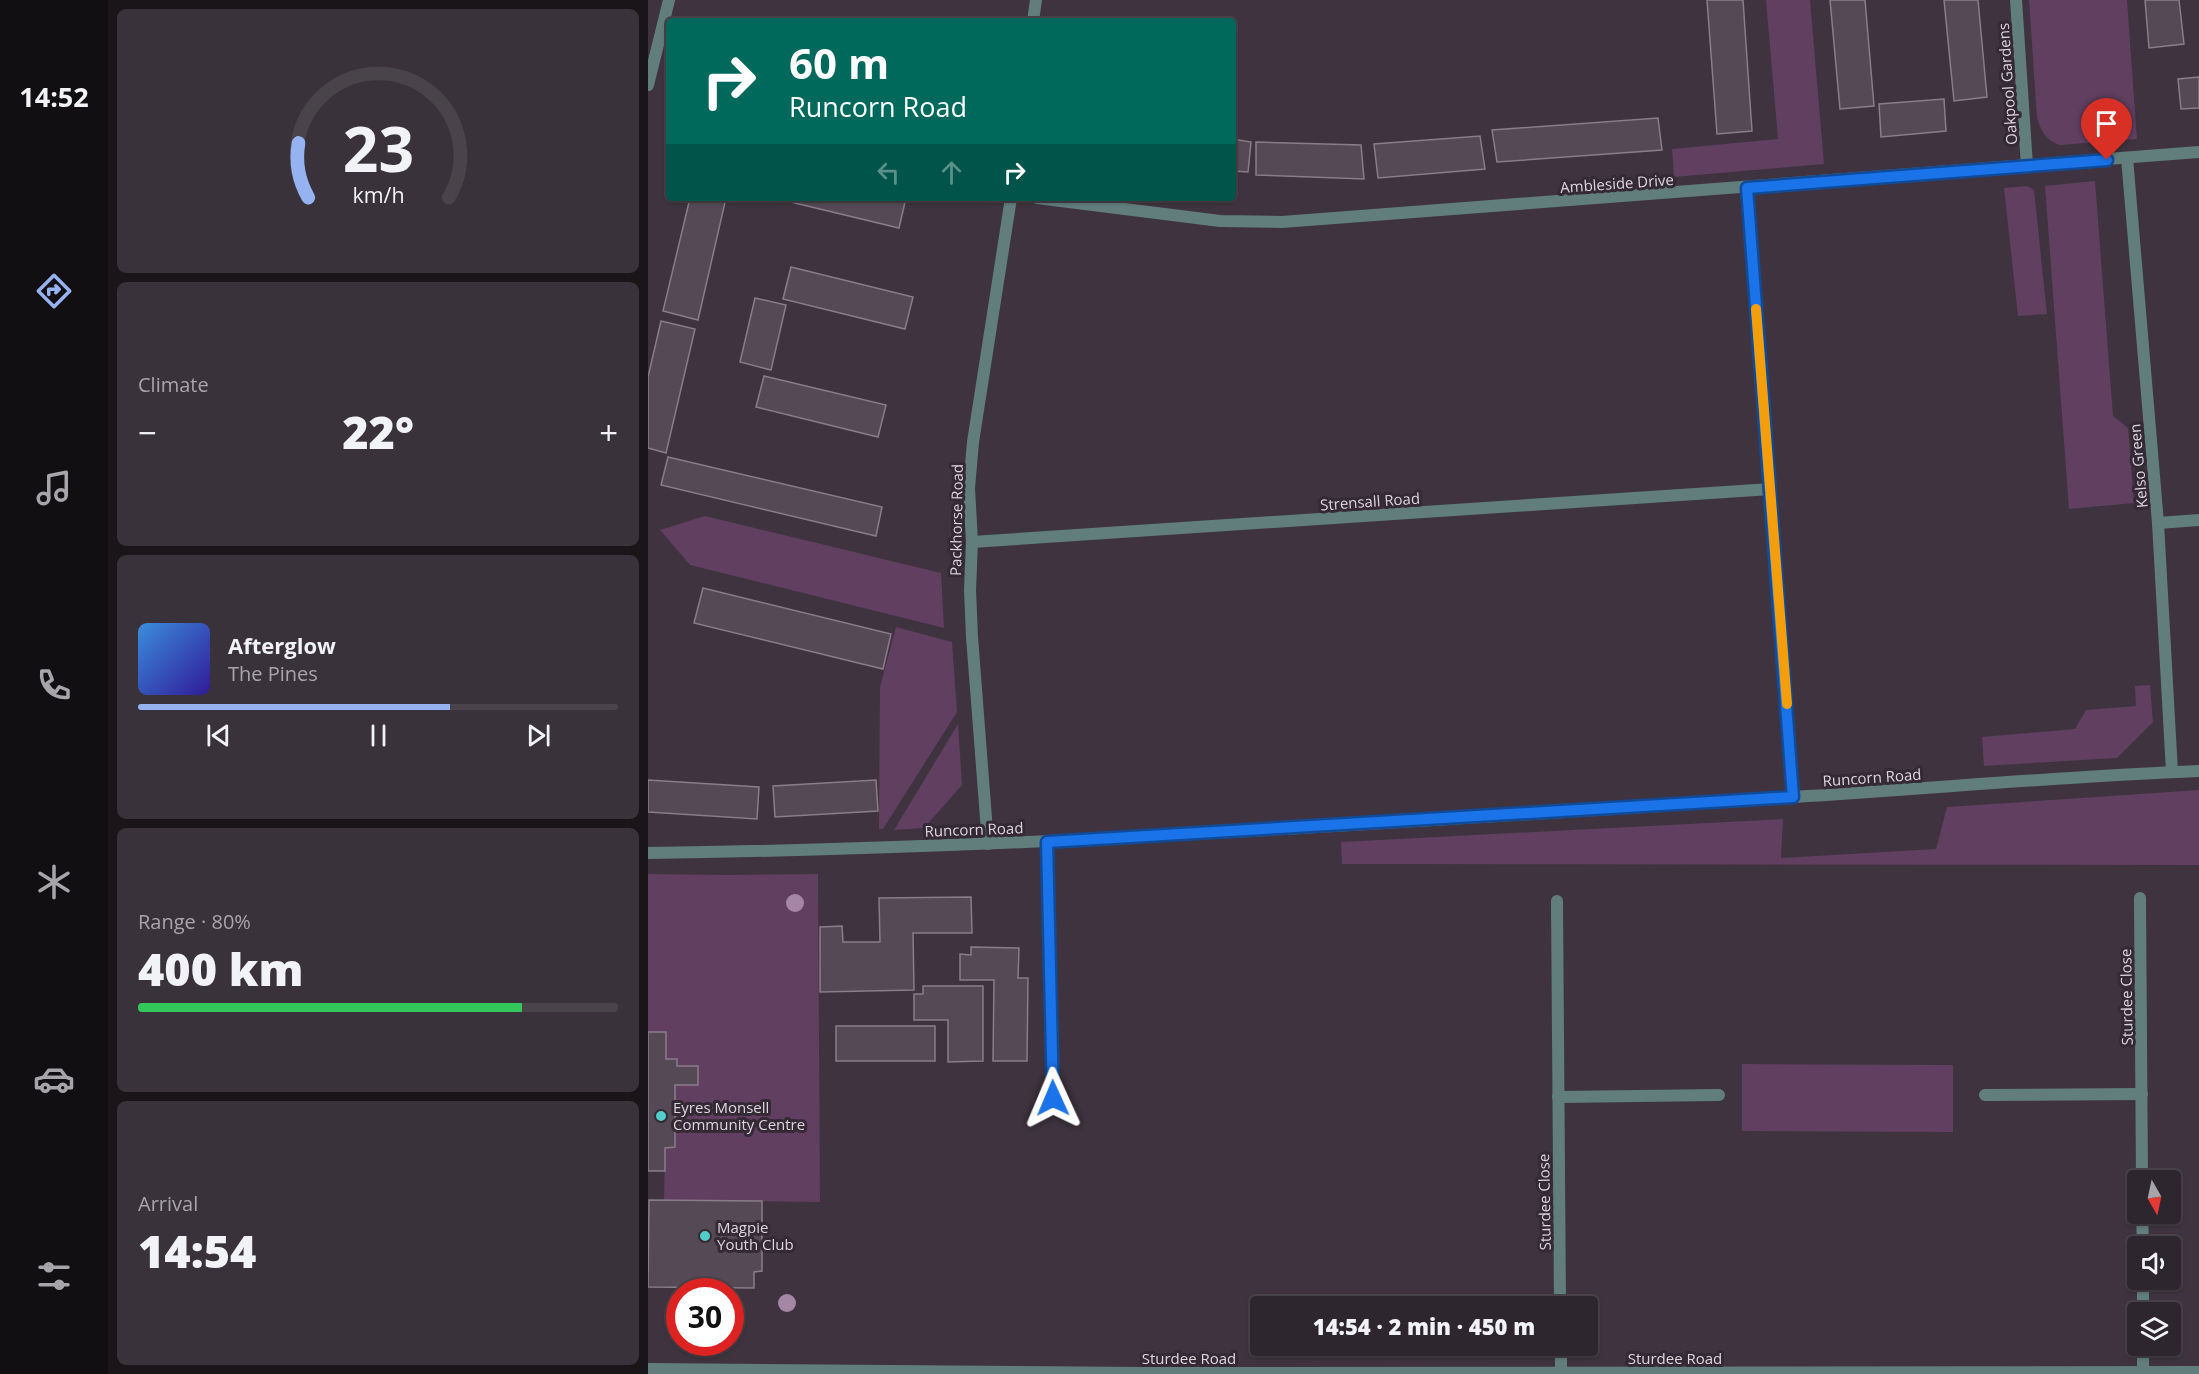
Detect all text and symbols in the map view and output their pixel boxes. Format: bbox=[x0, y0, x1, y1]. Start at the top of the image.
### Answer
street label: Oakpool Gardens bbox=[1993, 22, 2021, 146]
text: 60 m bbox=[789, 34, 889, 91]
icon: right bbox=[690, 42, 768, 120]
text: 14:52 bbox=[19, 78, 89, 115]
text: Runcorn Road bbox=[789, 88, 967, 125]
pin bbox=[2081, 98, 2132, 160]
text: 23 bbox=[342, 105, 414, 190]
icon: arrive bbox=[2090, 107, 2123, 140]
icon: left bbox=[872, 156, 905, 189]
icon: ahead bbox=[935, 156, 968, 189]
icon: right bbox=[998, 156, 1031, 189]
street label: Ambleside Drive bbox=[1559, 169, 1675, 197]
text: km/h bbox=[352, 180, 404, 209]
icon: directions bbox=[33, 270, 75, 312]
text: Climate bbox=[138, 371, 209, 398]
text: 22° bbox=[342, 401, 414, 462]
text: − bbox=[138, 410, 157, 455]
text: + bbox=[599, 410, 618, 455]
street label: Kelso Green bbox=[2124, 423, 2152, 509]
street label: Packhorse Road bbox=[945, 464, 967, 576]
icon: music bbox=[33, 467, 75, 509]
street label: Strensall Road bbox=[1319, 488, 1421, 514]
text: Afterglow bbox=[228, 630, 336, 660]
text: The Pines bbox=[228, 660, 318, 687]
icon: phone bbox=[33, 664, 75, 706]
icon: previous bbox=[202, 719, 235, 752]
icon: pause bbox=[362, 719, 395, 752]
icon: next bbox=[522, 719, 555, 752]
street label: Runcorn Road bbox=[1822, 764, 1922, 790]
street label: Runcorn Road bbox=[924, 817, 1024, 841]
icon: climate bbox=[33, 861, 75, 903]
text: Range · 80% bbox=[138, 908, 251, 935]
text: 400 km bbox=[138, 938, 303, 999]
street label: Sturdee Close bbox=[2115, 949, 2137, 1045]
icon: car bbox=[33, 1058, 75, 1100]
position arrow bbox=[1021, 1066, 1085, 1130]
place label: Eyres Monsell Community Centre bbox=[673, 1097, 805, 1134]
marker: Eyres Monsell Community Centre bbox=[654, 1109, 668, 1123]
street label: Sturdee Close bbox=[1533, 1154, 1555, 1250]
north arrow bbox=[2127, 1170, 2181, 1224]
map controls bbox=[2127, 1170, 2181, 1356]
text: Arrival bbox=[138, 1190, 198, 1217]
place label: Magpie Youth Club bbox=[717, 1217, 794, 1254]
text: 14:54 bbox=[138, 1220, 256, 1281]
marker: Magpie Youth Club bbox=[698, 1229, 712, 1243]
button: sound bbox=[2127, 1236, 2181, 1290]
icon: filters bbox=[33, 1255, 75, 1297]
speed limit sign: 30 bbox=[666, 1278, 744, 1356]
button: layers bbox=[2127, 1302, 2181, 1356]
text: 14:54 · 2 min · 450 m bbox=[1313, 1311, 1535, 1341]
street label: Sturdee Road bbox=[1142, 1348, 1236, 1368]
street label: Sturdee Road bbox=[1628, 1348, 1722, 1368]

